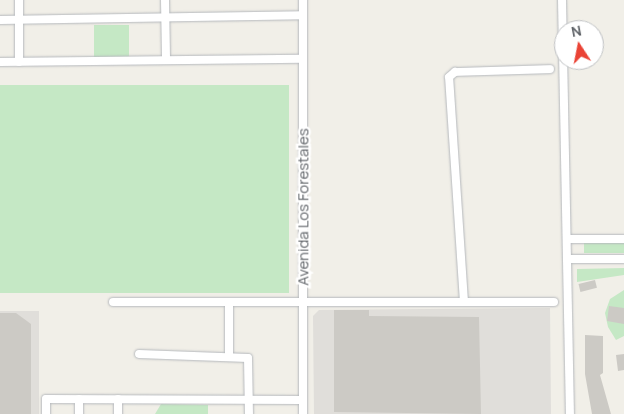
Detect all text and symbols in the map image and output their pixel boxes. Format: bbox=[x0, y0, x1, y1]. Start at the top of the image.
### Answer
north arrow bbox=[554, 20, 604, 70]
text: N bbox=[569, 20, 583, 41]
street label: Avenida Los Forestales bbox=[294, 128, 312, 286]

